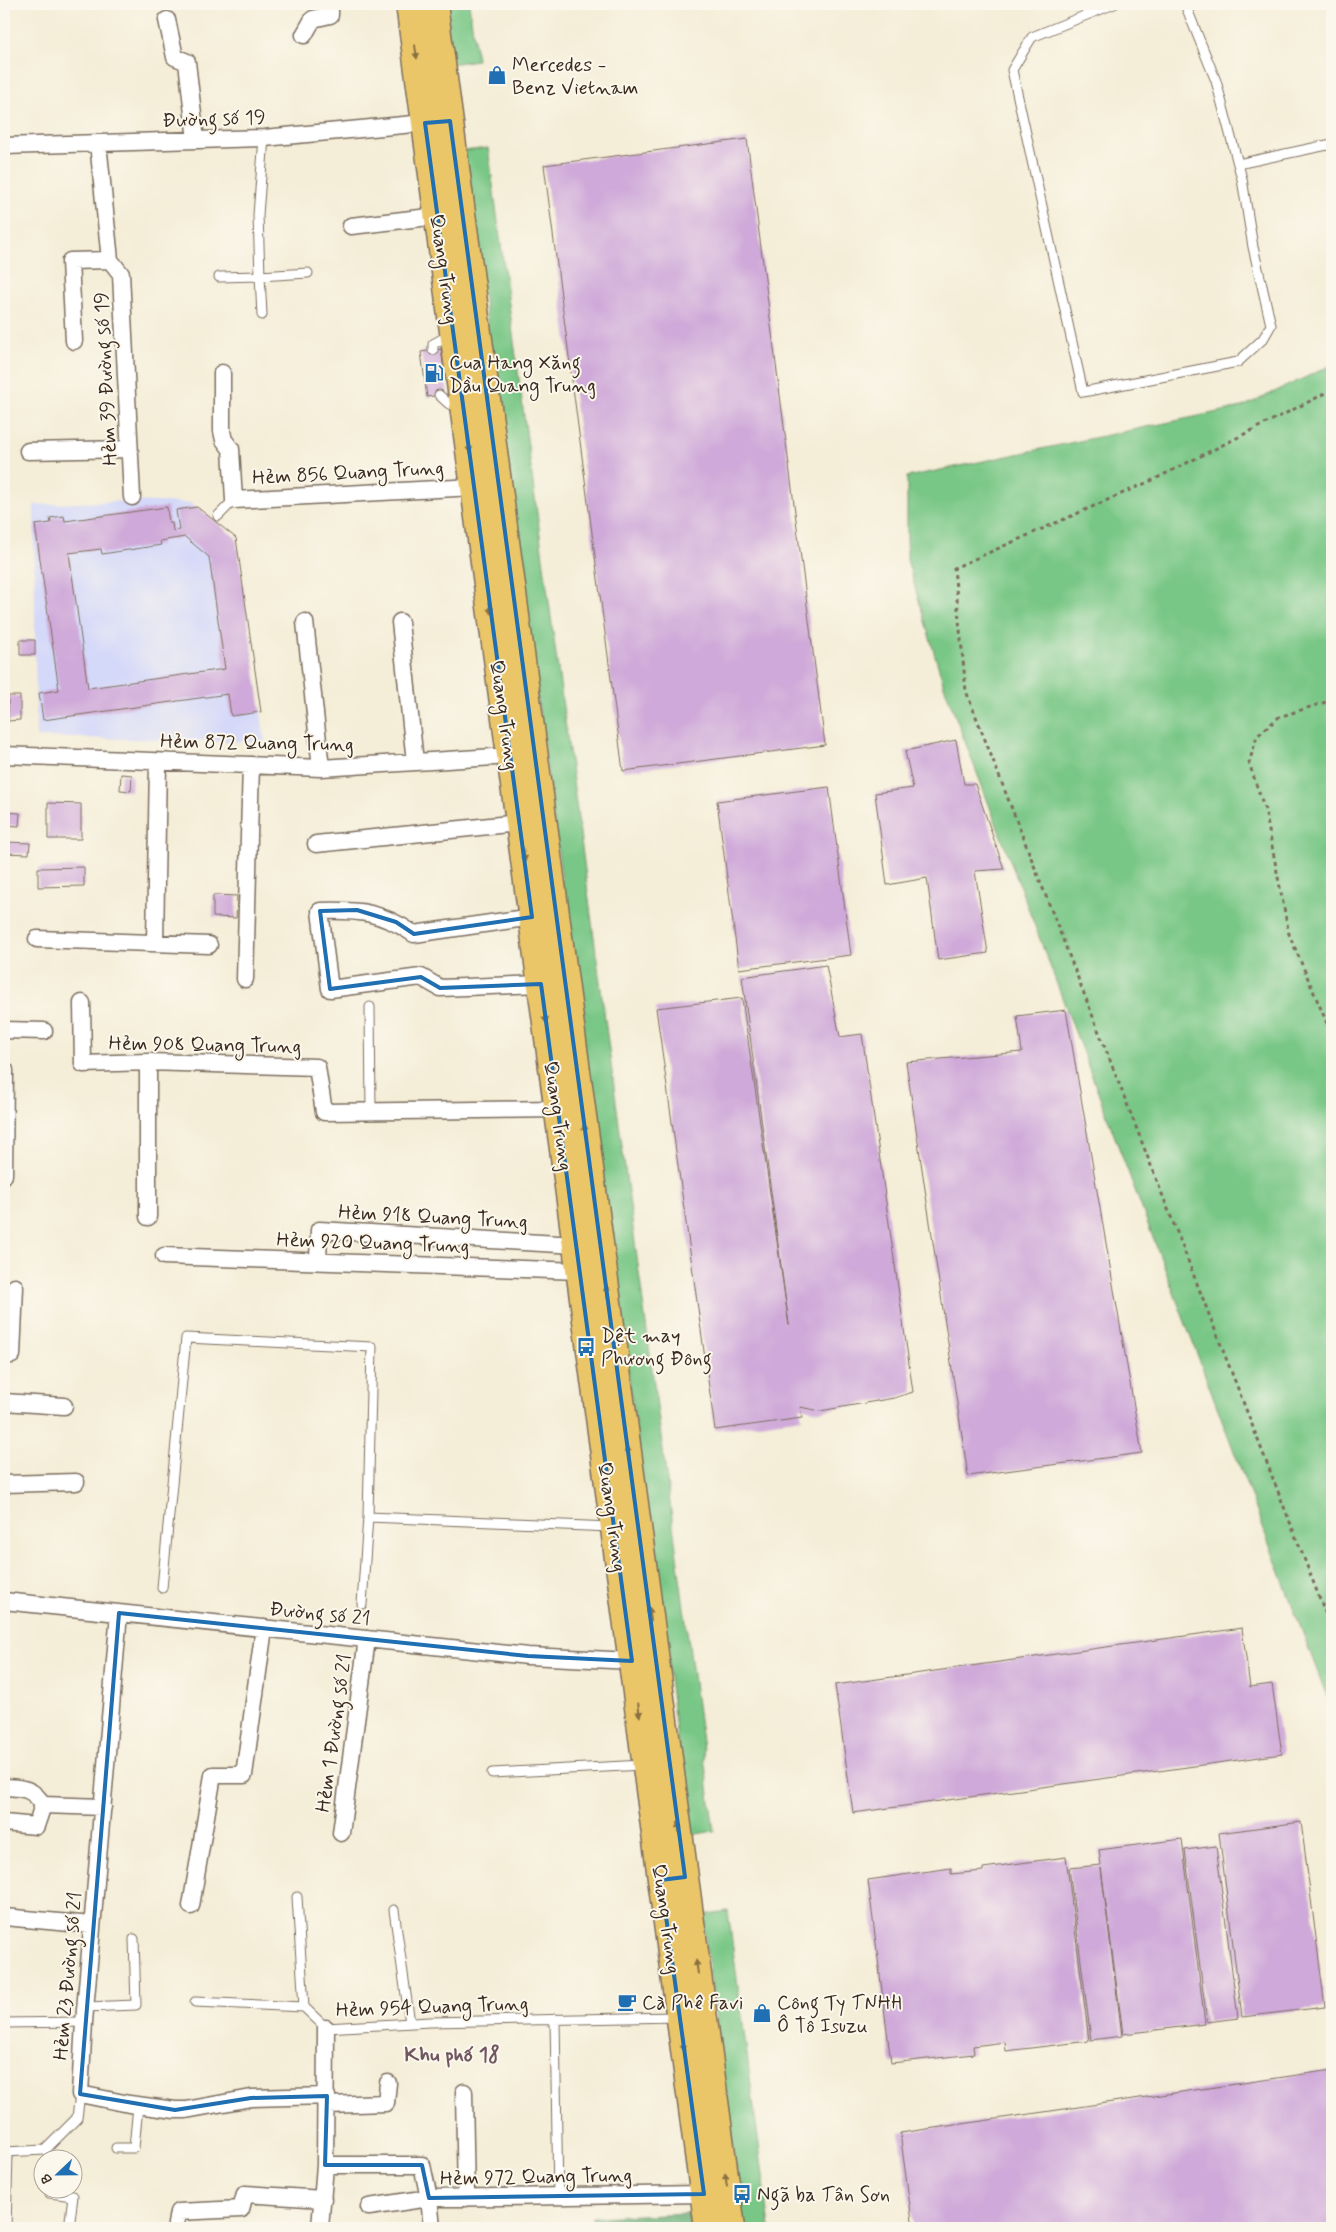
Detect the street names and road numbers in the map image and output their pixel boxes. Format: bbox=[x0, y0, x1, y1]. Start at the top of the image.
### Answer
street label: Đường số 19 bbox=[162, 104, 266, 137]
street label: Quang Trung bbox=[421, 212, 465, 326]
street label: Hẻm 39 Đường số 19 bbox=[88, 291, 127, 467]
street label: Hẻm 856 Quang Trung bbox=[252, 455, 445, 493]
street label: Quang Trung bbox=[481, 658, 525, 772]
street label: Hẻm 872 Quang Trung bbox=[160, 728, 354, 760]
street label: Hẻm 908 Quang Trung bbox=[108, 1030, 301, 1062]
street label: Quang Trung bbox=[535, 1059, 579, 1173]
street label: Hẻm 918 Quang Trung bbox=[337, 1199, 528, 1237]
street label: Hẻm 920 Quang Trung bbox=[276, 1227, 470, 1261]
street label: Quang Trung bbox=[589, 1460, 633, 1574]
street label: Đường số 21 bbox=[268, 1596, 372, 1635]
street label: Hẻm 1 Đường số 21 bbox=[310, 1652, 361, 1814]
street label: Quang Trung bbox=[643, 1862, 687, 1976]
street label: Hẻm 23 Đường số 21 bbox=[48, 1891, 91, 2062]
street label: Hẻm 954 Quang Trung bbox=[335, 1991, 529, 2025]
street label: Hẻm 972 Quang Trung bbox=[440, 2162, 632, 2194]

